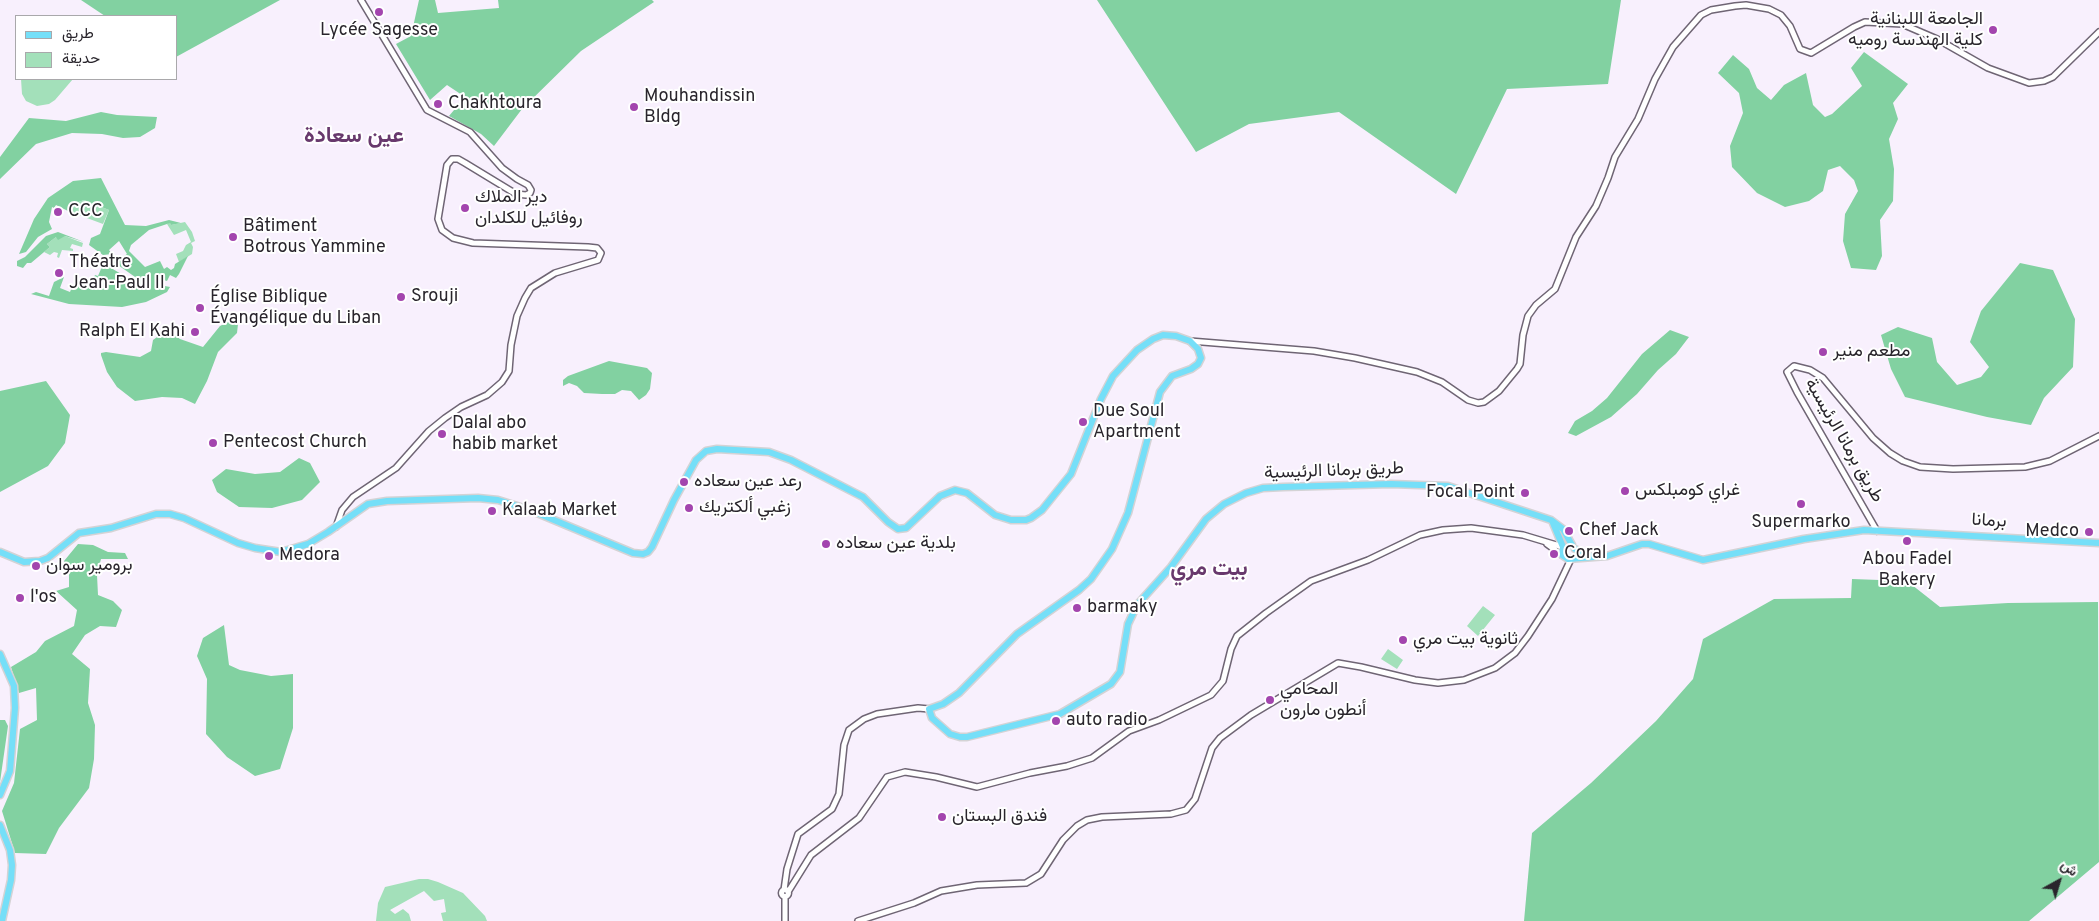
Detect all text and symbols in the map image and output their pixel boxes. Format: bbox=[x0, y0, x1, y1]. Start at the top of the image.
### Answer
marker: Lycée Sagesse bbox=[373, 6, 385, 18]
place label: الجامعة اللبنانية كلية الهندسة روميه bbox=[1848, 9, 1983, 52]
legend bbox=[15, 15, 178, 80]
place label: Lycée Sagesse bbox=[320, 20, 438, 42]
marker: الجامعة اللبنانية كلية الهندسة روميه bbox=[1987, 24, 1999, 36]
text: طريق bbox=[62, 25, 94, 44]
text: حديقة bbox=[62, 50, 100, 69]
place label: Mouhandissin Bldg bbox=[644, 86, 755, 128]
place label: Chakhtoura bbox=[448, 93, 542, 115]
marker: Chakhtoura bbox=[432, 98, 444, 110]
marker: Mouhandissin Bldg bbox=[628, 101, 640, 113]
district label: عين سعادة bbox=[304, 125, 404, 151]
place label: دير الملاك روفائيل للكلدان bbox=[475, 187, 583, 230]
place label: CCC bbox=[68, 201, 103, 223]
marker: دير الملاك روفائيل للكلدان bbox=[459, 202, 471, 214]
marker: CCC bbox=[52, 206, 64, 218]
place label: Bâtiment Botrous Yammine bbox=[243, 216, 386, 258]
marker: Bâtiment Botrous Yammine bbox=[227, 231, 239, 243]
place label: Théatre Jean-Paul II bbox=[69, 252, 165, 294]
marker: Théatre Jean-Paul II bbox=[53, 267, 65, 279]
place label: Srouji bbox=[411, 286, 458, 308]
place label: Église Biblique Évangélique du Liban bbox=[210, 287, 381, 330]
marker: Srouji bbox=[395, 291, 407, 303]
marker: Église Biblique Évangélique du Liban bbox=[194, 302, 206, 314]
place label: Ralph El Kahi bbox=[79, 321, 185, 343]
marker: Ralph El Kahi bbox=[189, 326, 201, 338]
place label: مطعم منير bbox=[1833, 341, 1910, 363]
marker: مطعم منير bbox=[1817, 346, 1829, 358]
street label: طريق برمانا الرئيسية bbox=[1799, 375, 1887, 507]
place label: Due Soul Apartment bbox=[1093, 401, 1181, 444]
place label: Dalal abo habib market bbox=[452, 413, 558, 456]
marker: Due Soul Apartment bbox=[1077, 416, 1089, 428]
marker: Dalal abo habib market bbox=[436, 428, 448, 440]
place label: Pentecost Church bbox=[223, 432, 367, 454]
marker: Pentecost Church bbox=[207, 437, 219, 449]
street label: طريق برمانا الرئيسية bbox=[1264, 459, 1404, 485]
place label: رعد عين سعاده bbox=[694, 471, 802, 493]
marker: رعد عين سعاده bbox=[678, 476, 690, 488]
place label: غراي كومبلكس bbox=[1635, 480, 1740, 502]
place label: Focal Point bbox=[1426, 482, 1515, 504]
marker: غراي كومبلكس bbox=[1619, 485, 1631, 497]
marker: Focal Point bbox=[1519, 487, 1531, 499]
place label: زغبي ألكتريك bbox=[699, 497, 791, 519]
marker: Supermarko bbox=[1795, 498, 1807, 510]
place label: Kalaab Market bbox=[502, 500, 617, 522]
marker: زغبي ألكتريك bbox=[683, 502, 695, 514]
marker: Kalaab Market bbox=[486, 505, 498, 517]
street label: برمانا bbox=[1971, 510, 2007, 534]
place label: Supermarko bbox=[1751, 512, 1851, 534]
place label: Chef Jack bbox=[1579, 520, 1659, 542]
place label: Medco bbox=[2025, 521, 2079, 543]
marker: Chef Jack bbox=[1563, 525, 1575, 537]
marker: Medco bbox=[2083, 526, 2095, 538]
place label: بلدية عين سعاده bbox=[836, 533, 956, 555]
marker: Abou Fadel Bakery bbox=[1901, 535, 1913, 547]
marker: بلدية عين سعاده bbox=[820, 538, 832, 550]
place label: Coral bbox=[1564, 543, 1607, 565]
place label: Medora bbox=[279, 545, 340, 567]
marker: Coral bbox=[1548, 548, 1560, 560]
place label: Abou Fadel Bakery bbox=[1862, 549, 1952, 592]
marker: Medora bbox=[263, 550, 275, 562]
place label: برومير سوان bbox=[46, 555, 132, 577]
district label: بيت مري bbox=[1170, 558, 1248, 584]
marker: برومير سوان bbox=[30, 560, 42, 572]
place label: l'os bbox=[30, 587, 57, 609]
marker: l'os bbox=[14, 592, 26, 604]
place label: barmaky bbox=[1087, 597, 1158, 619]
marker: barmaky bbox=[1071, 602, 1083, 614]
place label: ثانوية بيت مري bbox=[1413, 629, 1518, 651]
marker: ثانوية بيت مري bbox=[1397, 634, 1409, 646]
place label: المحامي أنطون مارون bbox=[1280, 679, 1366, 722]
marker: المحامي أنطون مارون bbox=[1264, 694, 1276, 706]
place label: auto radio bbox=[1066, 710, 1148, 732]
marker: auto radio bbox=[1050, 715, 1062, 727]
place label: فندق البستان bbox=[952, 806, 1047, 828]
marker: فندق البستان bbox=[936, 811, 948, 823]
north arrow bbox=[2034, 856, 2084, 906]
text: ش bbox=[2057, 857, 2081, 881]

